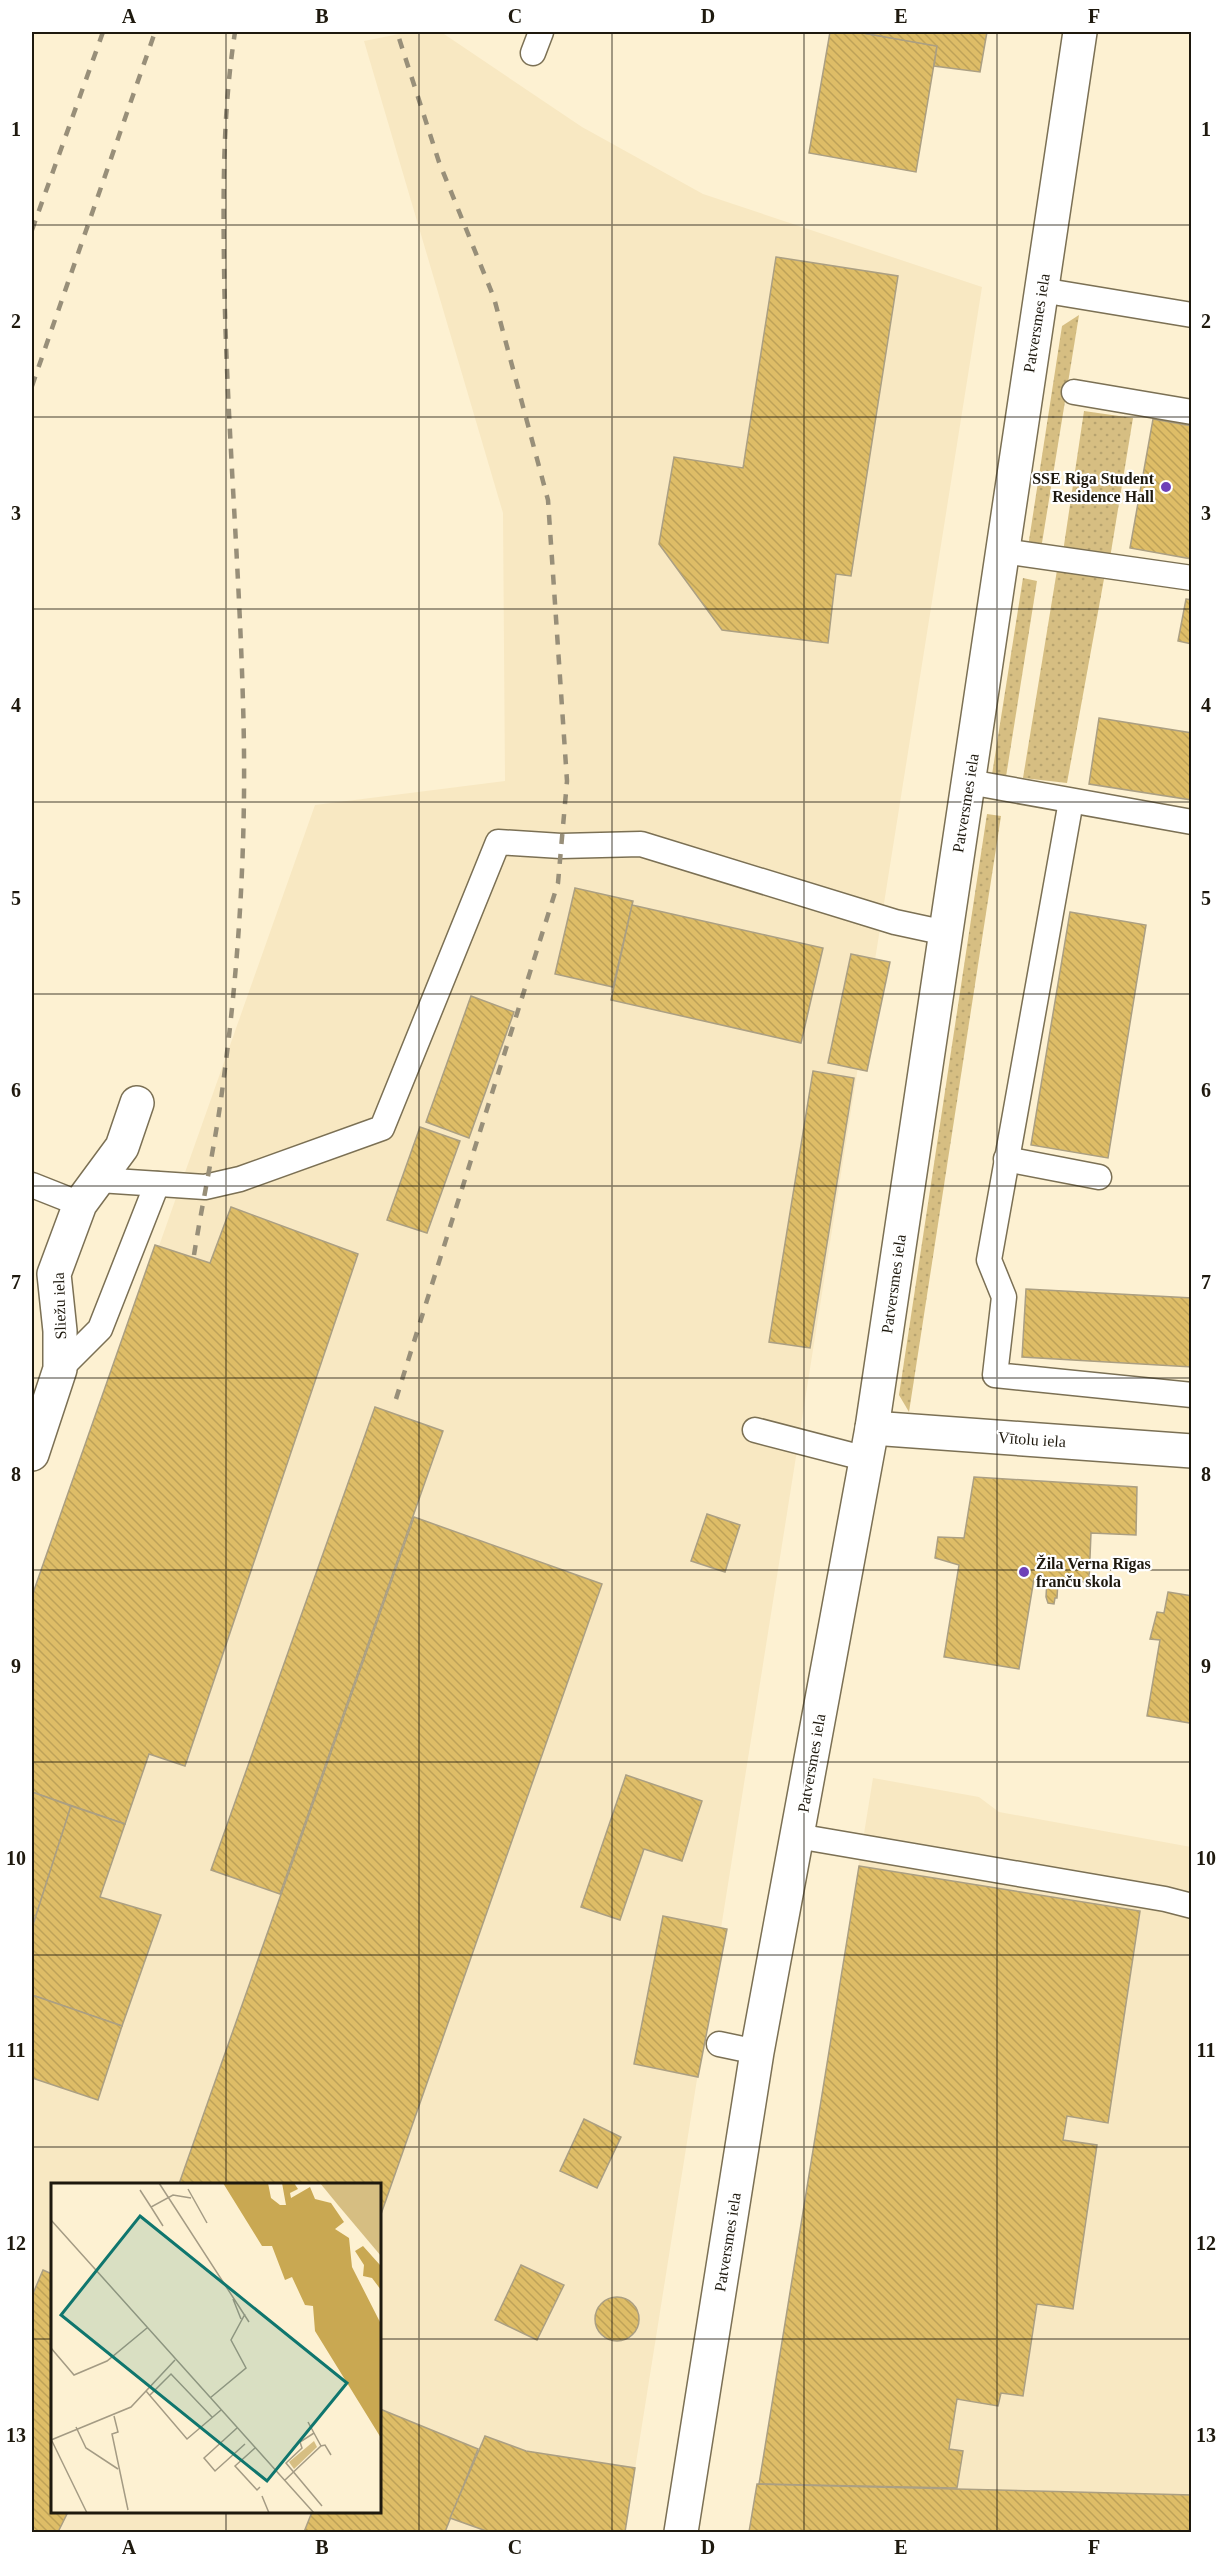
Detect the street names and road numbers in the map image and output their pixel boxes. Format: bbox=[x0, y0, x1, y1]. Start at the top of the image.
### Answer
street label: Patversmes iela bbox=[1020, 272, 1053, 374]
street label: Patversmes iela bbox=[949, 752, 982, 854]
street label: Patversmes iela bbox=[878, 1233, 909, 1335]
street label: Sliežu iela bbox=[50, 1272, 69, 1340]
street label: Vītolu iela bbox=[997, 1429, 1066, 1450]
street label: Patversmes iela bbox=[794, 1712, 829, 1814]
street label: Patversmes iela bbox=[711, 2191, 744, 2293]

